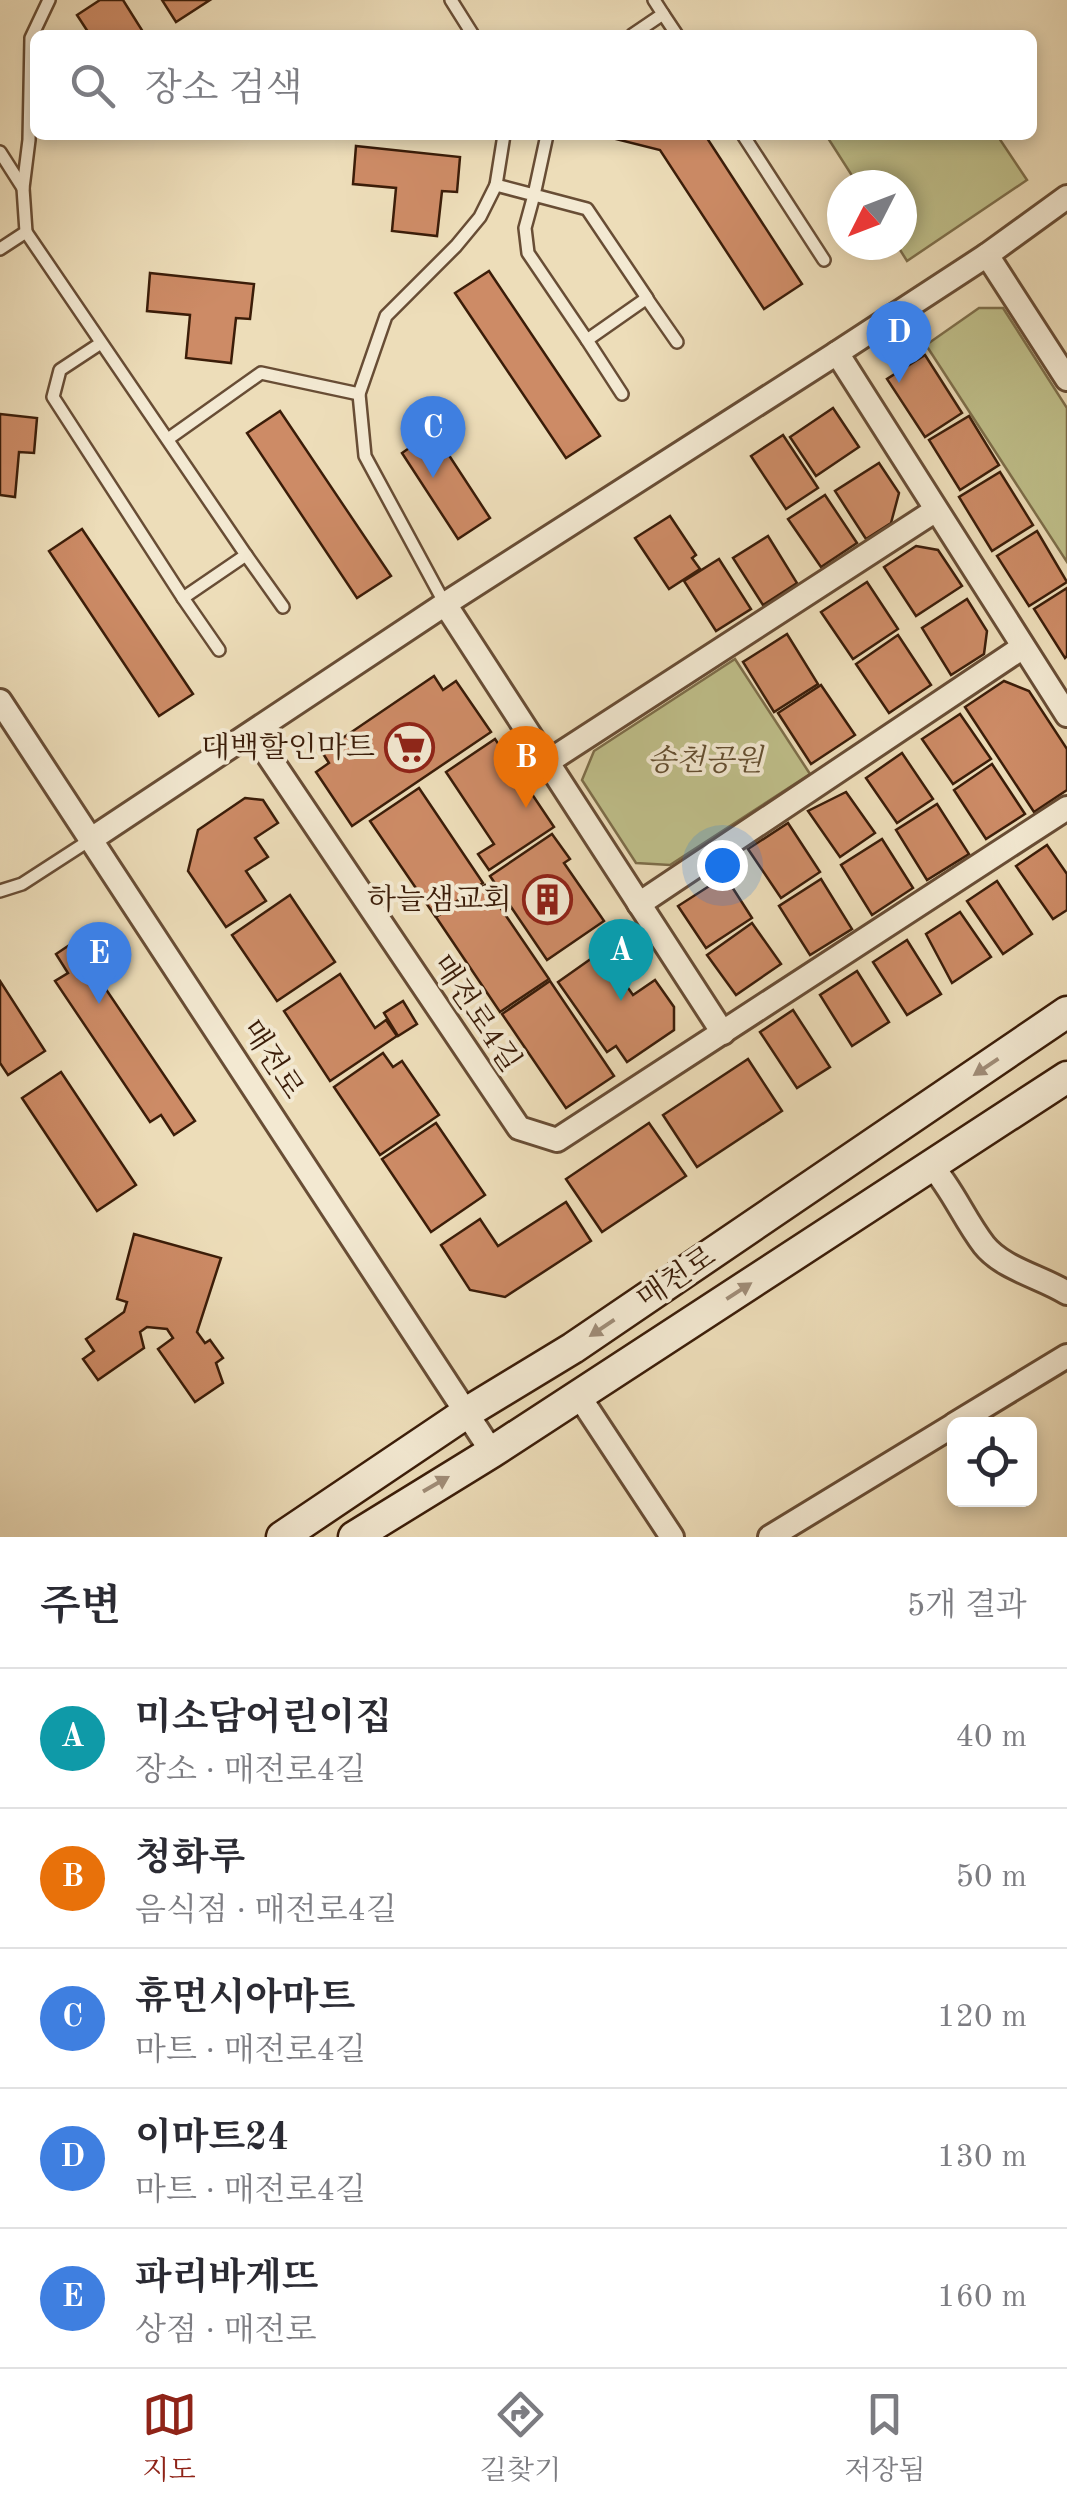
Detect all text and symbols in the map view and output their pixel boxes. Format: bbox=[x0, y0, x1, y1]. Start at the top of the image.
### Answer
search box bbox=[30, 30, 1037, 140]
icon: search bbox=[65, 58, 120, 113]
text: 장소 검색 bbox=[145, 71, 302, 109]
north arrow bbox=[827, 170, 917, 260]
pin: D bbox=[866, 300, 932, 383]
pin: C bbox=[400, 396, 466, 478]
supermarket icon: 대백할인마트 bbox=[384, 721, 436, 773]
pin: B bbox=[494, 726, 558, 808]
place label: 대백할인마트 bbox=[201, 732, 375, 764]
park label: 송천공원 bbox=[647, 744, 765, 777]
your location bbox=[697, 840, 748, 891]
building icon: 하늘샘교회 bbox=[521, 873, 573, 925]
place label: 하늘샘교회 bbox=[367, 884, 512, 916]
pin: A bbox=[588, 918, 654, 1001]
pin: E bbox=[66, 922, 132, 1004]
street label: 매전로4길 bbox=[426, 949, 527, 1078]
street label: 매전로 bbox=[235, 1014, 309, 1105]
one-way arrow bbox=[973, 1057, 1000, 1076]
street label: 매천로 bbox=[632, 1240, 722, 1315]
one-way arrow bbox=[725, 1282, 753, 1300]
one-way arrow bbox=[588, 1318, 615, 1337]
map controls bbox=[947, 1417, 1037, 1507]
button: locate bbox=[947, 1417, 1037, 1507]
one-way arrow bbox=[422, 1476, 450, 1494]
text: 주변 bbox=[40, 1587, 121, 1629]
text: 5개 결과 bbox=[907, 1591, 1027, 1623]
text: 미소담어린이집 bbox=[135, 1700, 392, 1738]
text: A bbox=[60, 1722, 85, 1754]
text: 40 m bbox=[956, 1722, 1027, 1754]
text: 장소 · 매전로4길 bbox=[135, 1756, 366, 1788]
text: 청화루 bbox=[135, 1840, 245, 1878]
text: B bbox=[61, 1862, 84, 1894]
text: 50 m bbox=[956, 1862, 1027, 1894]
text: 음식점 · 매전로4길 bbox=[135, 1896, 397, 1928]
text: 휴먼시아마트 bbox=[135, 1980, 355, 2018]
text: C bbox=[62, 2002, 83, 2034]
text: 120 m bbox=[937, 2002, 1027, 2034]
text: 마트 · 매전로4길 bbox=[135, 2036, 366, 2068]
text: 이마트24 bbox=[135, 2120, 289, 2158]
text: D bbox=[60, 2142, 85, 2174]
text: 130 m bbox=[937, 2142, 1027, 2174]
text: 마트 · 매전로4길 bbox=[135, 2176, 366, 2208]
text: 파리바게뜨 bbox=[135, 2260, 319, 2298]
text: E bbox=[61, 2282, 84, 2314]
text: 160 m bbox=[937, 2282, 1027, 2314]
text: 상점 · 매전로 bbox=[135, 2316, 316, 2348]
tab: 지도 bbox=[142, 2387, 197, 2490]
tab: 길찾기 bbox=[480, 2387, 561, 2490]
tab: 저장됨 bbox=[844, 2387, 925, 2490]

